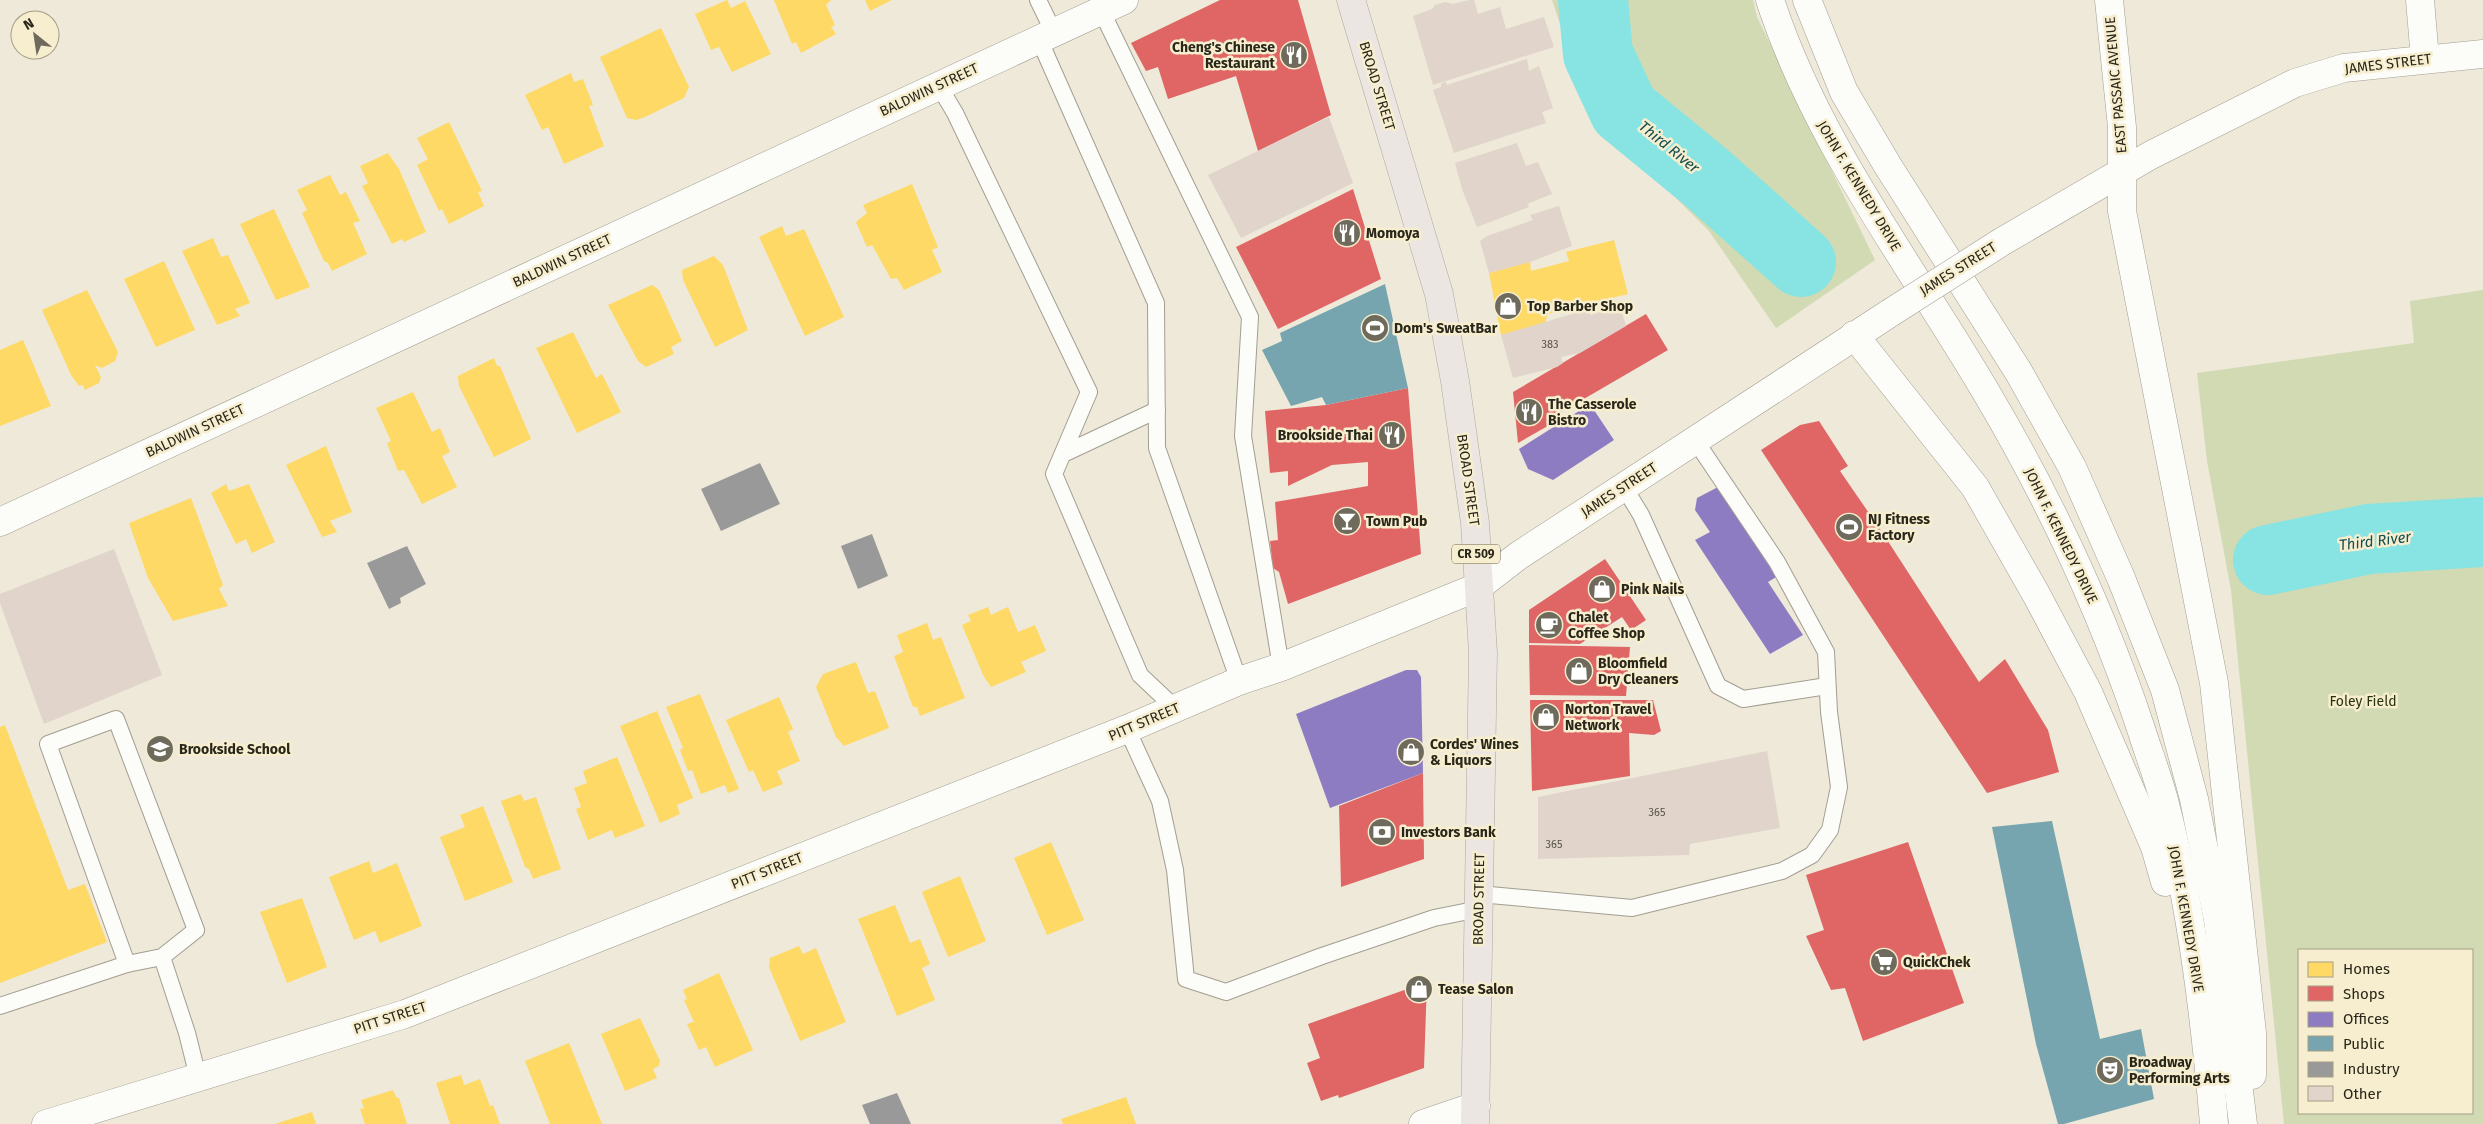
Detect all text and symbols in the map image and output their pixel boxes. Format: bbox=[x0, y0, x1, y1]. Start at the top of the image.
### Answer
north arrow bbox=[10, 10, 60, 60]
text: N bbox=[20, 14, 37, 34]
street label: EAST PASSAIC AVENUE bbox=[2102, 16, 2130, 154]
place label: Cheng's Chinese Restaurant bbox=[1172, 39, 1276, 72]
street label: BROAD STREET bbox=[1355, 39, 1399, 133]
restaurant icon: Cheng's Chinese Restaurant bbox=[1279, 40, 1309, 70]
street label: JAMES STREET bbox=[2344, 50, 2433, 78]
street label: BALDWIN STREET bbox=[877, 59, 982, 120]
water label: Third River bbox=[1635, 117, 1704, 178]
street label: JOHN F. KENNEDY DRIVE bbox=[1813, 118, 1905, 254]
restaurant icon: Momoya bbox=[1332, 218, 1362, 248]
place label: Momoya bbox=[1366, 225, 1420, 242]
street label: BALDWIN STREET bbox=[510, 230, 615, 291]
street label: JAMES STREET bbox=[1917, 238, 2000, 299]
shop icon: Top Barber Shop bbox=[1493, 291, 1523, 321]
place label: Top Barber Shop bbox=[1527, 298, 1633, 315]
sports icon: Dom's SweatBar bbox=[1360, 313, 1390, 343]
place label: Dom's SweatBar bbox=[1394, 320, 1498, 337]
house number: 383 bbox=[1541, 338, 1559, 351]
place label: The Casserole Bistro bbox=[1548, 396, 1637, 429]
restaurant icon: The Casserole Bistro bbox=[1514, 397, 1544, 427]
street label: BALDWIN STREET bbox=[143, 400, 248, 461]
restaurant icon: Brookside Thai bbox=[1377, 420, 1407, 450]
place label: Brookside Thai bbox=[1278, 427, 1373, 444]
street label: BROAD STREET bbox=[1453, 433, 1483, 528]
street label: JAMES STREET bbox=[1578, 459, 1661, 521]
street label: JOHN F. KENNEDY DRIVE bbox=[2021, 465, 2101, 607]
bar icon: Town Pub bbox=[1332, 506, 1362, 536]
place label: NJ Fitness Factory bbox=[1868, 511, 1930, 544]
sports icon: NJ Fitness Factory bbox=[1834, 512, 1864, 542]
place label: Town Pub bbox=[1366, 513, 1427, 530]
water label: Third River bbox=[2338, 527, 2413, 554]
road number: CR 509 bbox=[1452, 544, 1500, 564]
shop icon: Pink Nails bbox=[1587, 574, 1617, 604]
place label: Pink Nails bbox=[1621, 581, 1685, 598]
place label: Chalet Coffee Shop bbox=[1568, 609, 1645, 642]
cafe icon: Chalet Coffee Shop bbox=[1534, 610, 1564, 640]
place label: Bloomfield Dry Cleaners bbox=[1598, 655, 1679, 688]
shop icon: Bloomfield Dry Cleaners bbox=[1564, 656, 1594, 686]
park label: Foley Field bbox=[2329, 693, 2397, 710]
street label: PITT STREET bbox=[1106, 699, 1183, 745]
place label: Norton Travel Network bbox=[1565, 701, 1652, 734]
shop icon: Norton Travel Network bbox=[1531, 702, 1561, 732]
school or university icon: Brookside School bbox=[145, 734, 175, 764]
place label: Cordes' Wines & Liquors bbox=[1430, 736, 1519, 769]
shop icon: Cordes' Wines & Liquors bbox=[1396, 737, 1426, 767]
place label: Brookside School bbox=[179, 741, 291, 758]
house number: 365 bbox=[1649, 806, 1666, 819]
bank icon: Investors Bank bbox=[1367, 817, 1397, 847]
place label: Investors Bank bbox=[1401, 824, 1496, 841]
house number: 365 bbox=[1546, 838, 1563, 851]
street label: JOHN F. KENNEDY DRIVE bbox=[2165, 844, 2207, 994]
street label: PITT STREET bbox=[729, 849, 806, 893]
street label: BROAD STREET bbox=[1470, 852, 1488, 945]
supermarket icon: QuickChek bbox=[1869, 947, 1899, 977]
legend bbox=[2298, 949, 2473, 1114]
place label: QuickChek bbox=[1903, 954, 1971, 971]
text: Homes bbox=[2343, 960, 2390, 978]
shop icon: Tease Salon bbox=[1404, 974, 1434, 1004]
place label: Tease Salon bbox=[1438, 981, 1514, 998]
text: Shops bbox=[2343, 985, 2385, 1003]
street label: PITT STREET bbox=[351, 998, 429, 1038]
text: Offices bbox=[2343, 1010, 2389, 1028]
text: Public bbox=[2343, 1035, 2385, 1053]
place label: Broadway Performing Arts bbox=[2129, 1054, 2230, 1087]
theatre icon: Broadway Performing Arts bbox=[2095, 1055, 2125, 1085]
text: Industry bbox=[2343, 1060, 2400, 1078]
text: Other bbox=[2343, 1085, 2382, 1103]

